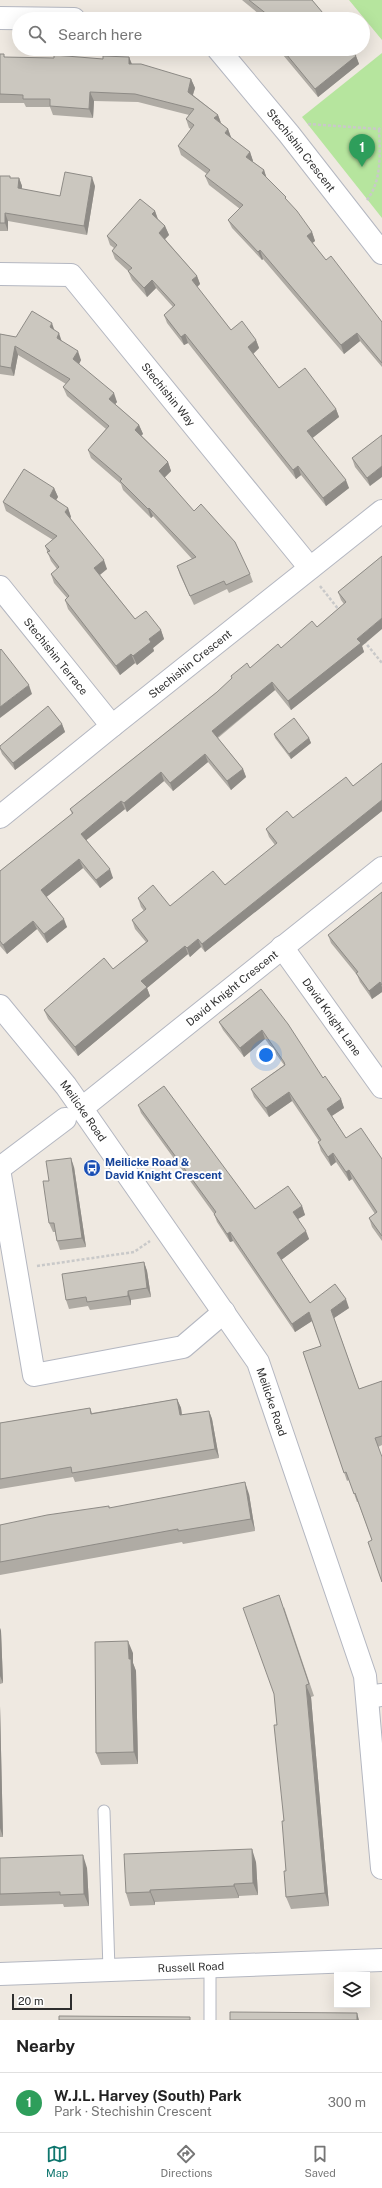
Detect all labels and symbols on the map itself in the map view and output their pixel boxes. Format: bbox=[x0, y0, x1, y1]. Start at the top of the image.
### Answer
street label: Stechishin Crescent bbox=[265, 106, 338, 194]
pin: 1 bbox=[349, 134, 375, 167]
street label: Stechishin Way bbox=[139, 360, 198, 428]
street label: Stechishin Terrace bbox=[21, 616, 90, 697]
street label: Stechishin Crescent bbox=[146, 627, 234, 701]
street label: David Knight Crescent bbox=[184, 948, 280, 1028]
street label: David Knight Lane bbox=[300, 976, 364, 1058]
your location bbox=[256, 1045, 276, 1065]
street label: Meilicke Road bbox=[58, 1078, 109, 1144]
place label: Meilicke Road & David Knight Crescent bbox=[105, 1156, 223, 1181]
bus stop icon: Meilicke Road & David Knight Crescent bbox=[82, 1158, 102, 1178]
street label: Meilicke Road bbox=[254, 1366, 289, 1438]
street label: Russell Road bbox=[157, 1960, 224, 1974]
scale bar bbox=[12, 1992, 72, 2011]

